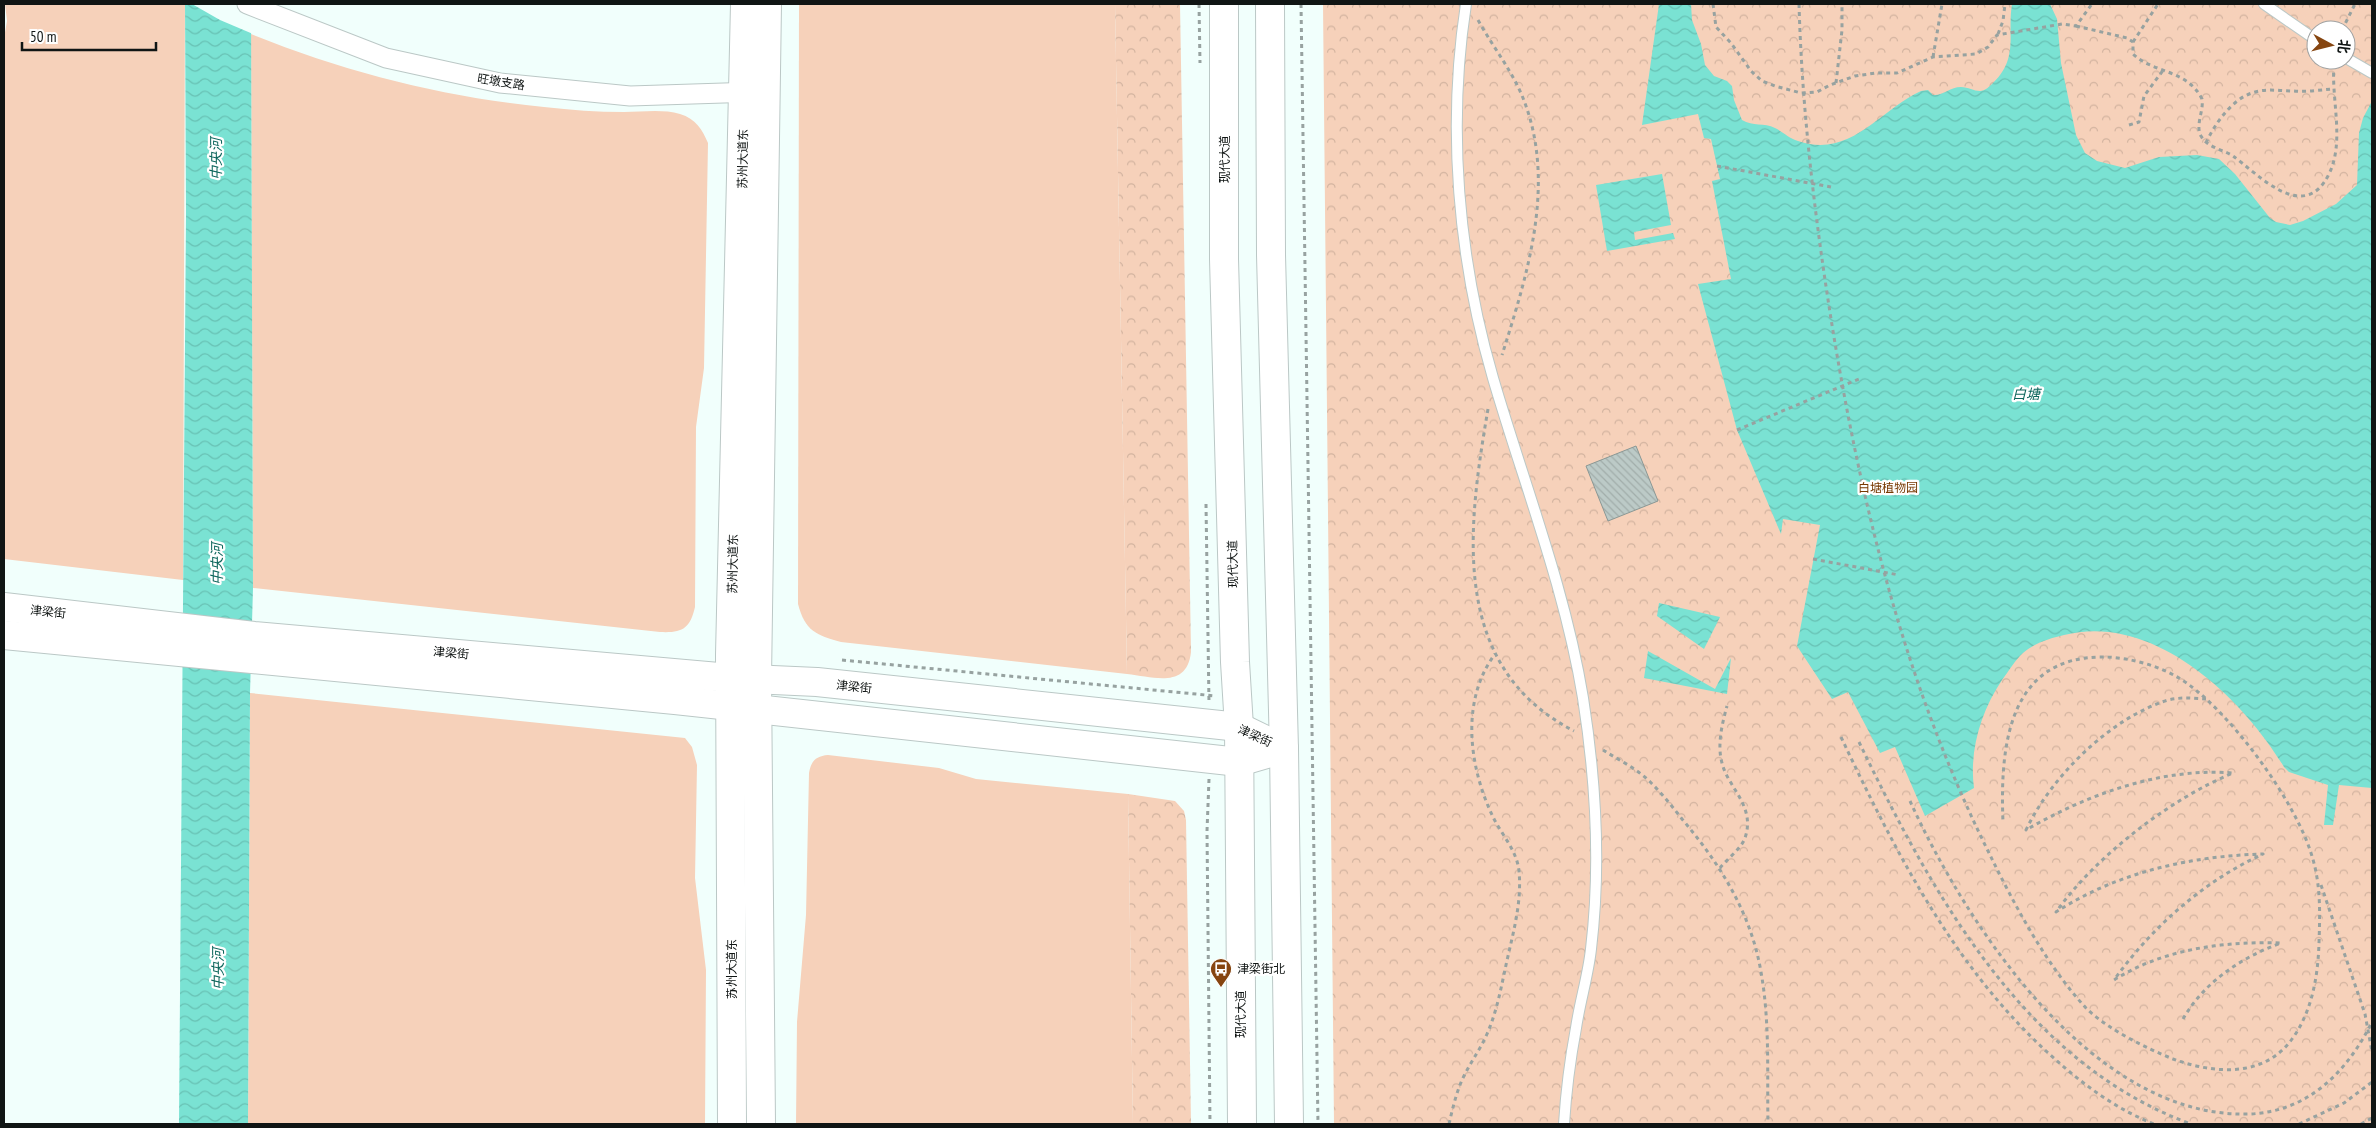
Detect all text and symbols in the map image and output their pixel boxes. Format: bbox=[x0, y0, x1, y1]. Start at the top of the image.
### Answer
scale bar bbox=[22, 20, 156, 52]
north arrow bbox=[2306, 20, 2356, 70]
text: 50 m bbox=[30, 27, 56, 46]
text: 北 bbox=[2334, 39, 2354, 55]
street label: 旺墩支路 bbox=[476, 70, 526, 93]
street label: 苏州大道东 bbox=[734, 129, 751, 189]
water label: 中央河 bbox=[207, 135, 225, 180]
street label: 现代大道 bbox=[1217, 135, 1232, 183]
water label: 白塘 bbox=[2012, 385, 2042, 403]
park label: 白塘植物园 bbox=[1858, 480, 1918, 495]
street label: 苏州大道东 bbox=[724, 534, 741, 594]
water label: 中央河 bbox=[208, 540, 226, 585]
street label: 现代大道 bbox=[1225, 540, 1240, 588]
street label: 津梁街 bbox=[29, 602, 67, 621]
street label: 津梁街 bbox=[432, 643, 470, 662]
street label: 津梁街 bbox=[835, 677, 873, 696]
street label: 津梁街 bbox=[1236, 721, 1275, 750]
street label: 苏州大道东 bbox=[724, 939, 739, 999]
water label: 中央河 bbox=[209, 945, 227, 990]
bus stop icon: 津梁街北 bbox=[1209, 957, 1233, 988]
place label: 津梁街北 bbox=[1237, 961, 1285, 976]
street label: 现代大道 bbox=[1233, 990, 1248, 1038]

